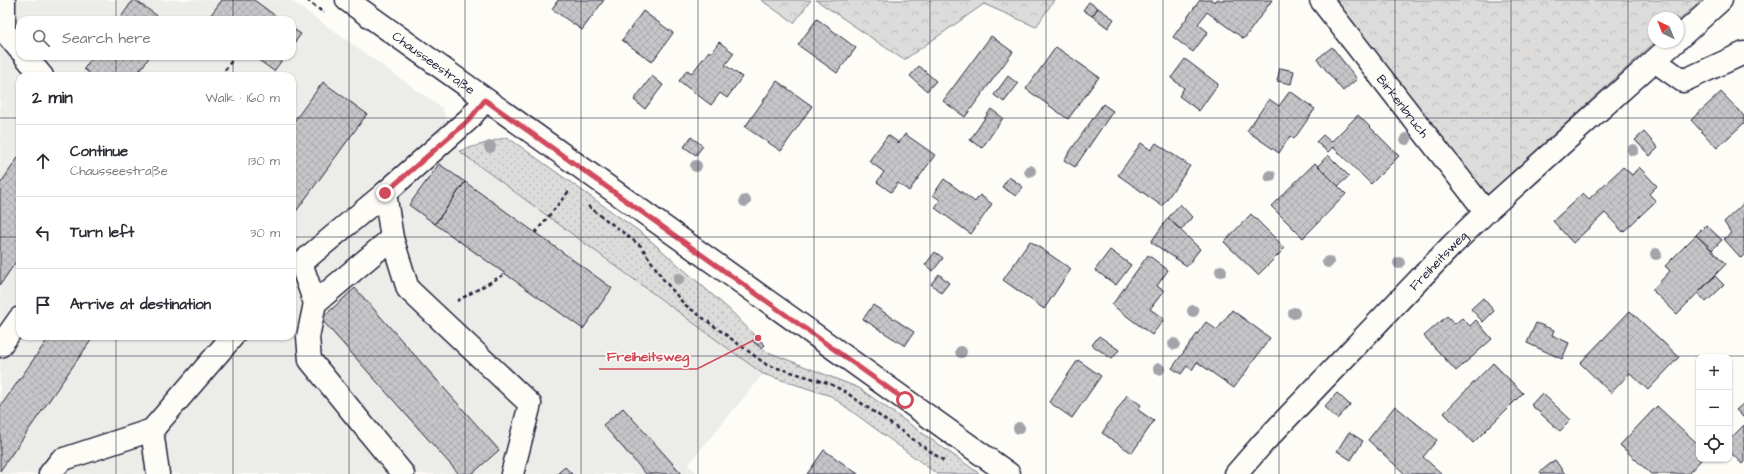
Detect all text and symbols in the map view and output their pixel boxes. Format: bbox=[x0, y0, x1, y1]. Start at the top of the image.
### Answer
north arrow bbox=[1648, 12, 1684, 48]
search box bbox=[16, 16, 296, 60]
icon: search bbox=[30, 27, 52, 49]
street label: Chausseestraße bbox=[388, 27, 478, 99]
text: Search here bbox=[62, 28, 151, 49]
street label: Birkenbruch bbox=[1372, 71, 1433, 142]
text: 2 min bbox=[32, 86, 73, 110]
text: Walk · 160 m bbox=[206, 89, 280, 107]
text: Continue bbox=[70, 141, 128, 162]
icon: ahead bbox=[32, 150, 54, 172]
text: 130 m bbox=[248, 152, 280, 170]
text: Chausseestraße bbox=[70, 162, 168, 180]
route end bbox=[376, 184, 394, 202]
icon: left bbox=[32, 222, 54, 244]
text: Turn left bbox=[70, 222, 134, 243]
text: 30 m bbox=[250, 224, 280, 242]
street label: Freiheitsweg bbox=[1405, 227, 1472, 295]
icon: arrive bbox=[32, 294, 54, 316]
text: Arrive at destination bbox=[70, 294, 211, 315]
callout: Freiheitsweg bbox=[599, 343, 697, 369]
text: Freiheitsweg bbox=[607, 347, 690, 368]
map controls bbox=[1696, 354, 1732, 462]
button: + bbox=[1696, 354, 1732, 390]
button: − bbox=[1696, 390, 1732, 426]
route start bbox=[896, 391, 914, 409]
button: locate bbox=[1696, 426, 1732, 462]

